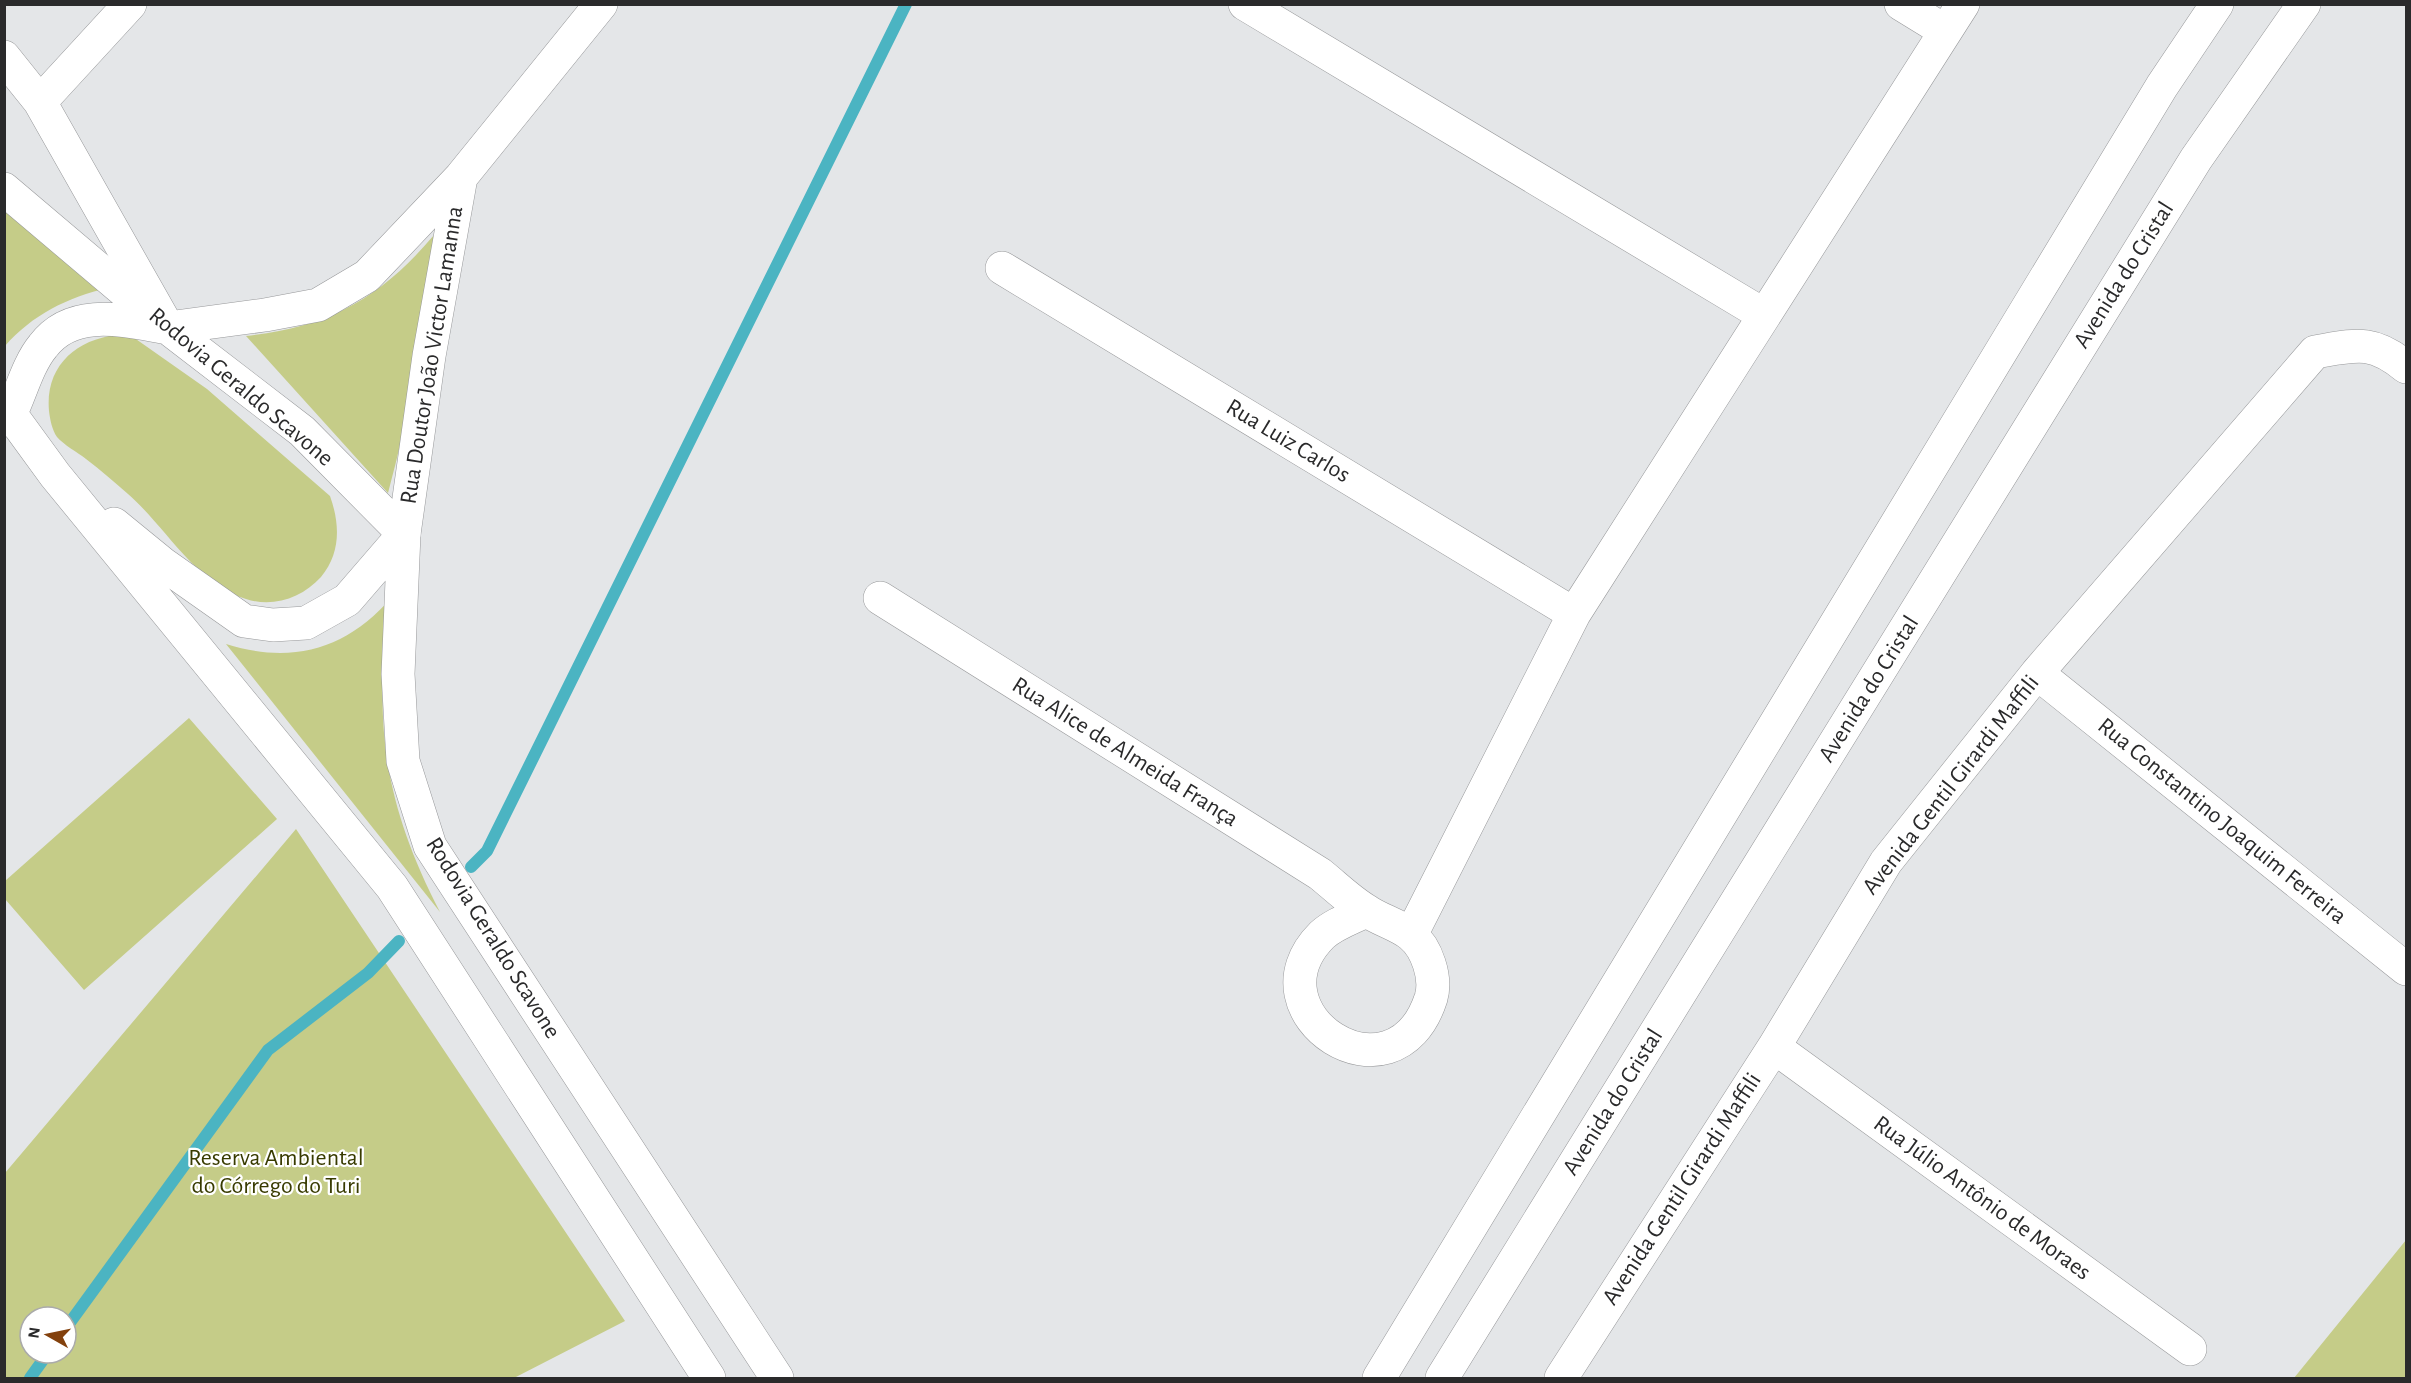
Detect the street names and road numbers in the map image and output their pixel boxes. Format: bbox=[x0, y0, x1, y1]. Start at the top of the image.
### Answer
street label: Avenida do Cristal bbox=[2070, 198, 2178, 352]
street label: Rua Doutor João Victor Lamanna bbox=[397, 204, 467, 506]
street label: Rodovia Geraldo Scavone bbox=[144, 303, 338, 471]
street label: Rua Luiz Carlos bbox=[1222, 395, 1354, 487]
street label: Avenida do Cristal bbox=[1815, 612, 1923, 766]
street label: Avenida Gentil Girardi Maffili bbox=[1858, 671, 2044, 899]
street label: Rua Alice de Almeida França bbox=[1008, 673, 1242, 831]
street label: Rua Constantino Joaquim Ferreira bbox=[2093, 713, 2351, 929]
street label: Rodovia Geraldo Scavone bbox=[421, 833, 565, 1043]
street label: Avenida do Cristal bbox=[1559, 1025, 1667, 1179]
street label: Avenida Gentil Girardi Maffili bbox=[1598, 1069, 1766, 1309]
street label: Rua Júlio Antônio de Moraes bbox=[1869, 1111, 2095, 1285]

